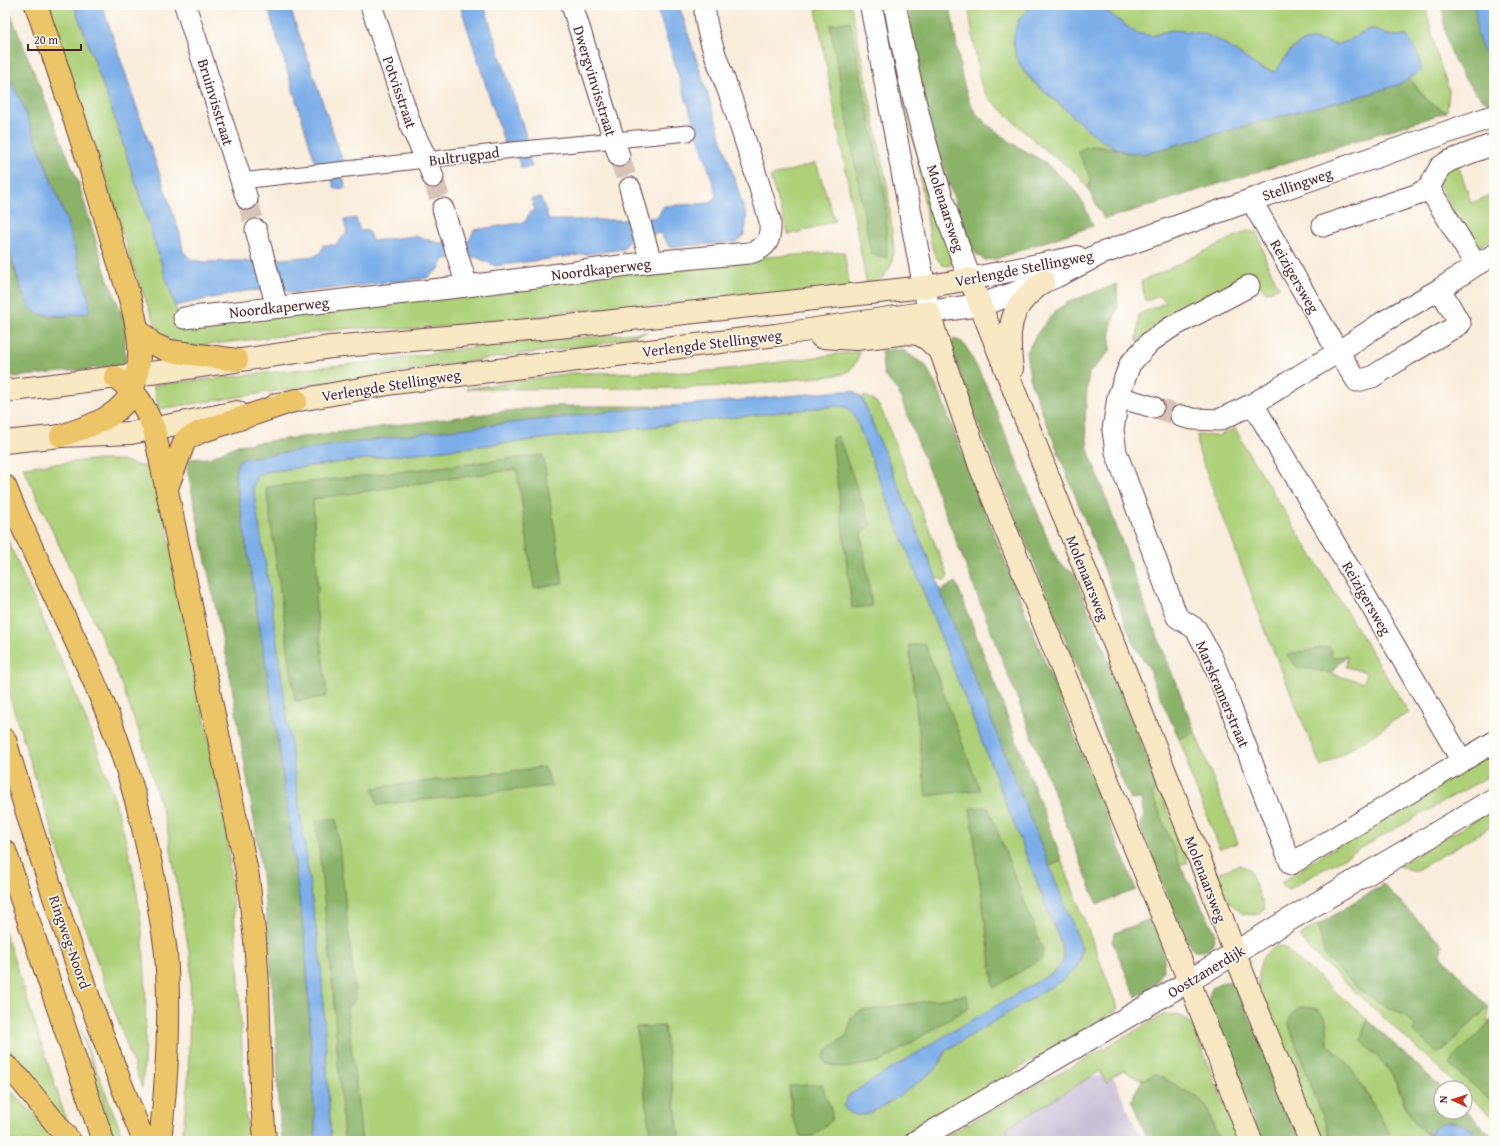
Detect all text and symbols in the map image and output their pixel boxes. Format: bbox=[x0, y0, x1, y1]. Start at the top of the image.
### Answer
street label: Dwergvinvisstraat bbox=[568, 23, 622, 140]
scale bar bbox=[28, 26, 81, 52]
text: 20 m bbox=[34, 31, 58, 48]
street label: Potvisstraat bbox=[378, 53, 422, 132]
street label: Bruinvisstraat bbox=[193, 56, 239, 149]
street label: Bultrugpad bbox=[427, 141, 501, 171]
street label: Molenaarsweg bbox=[922, 162, 970, 255]
street label: Stellingweg bbox=[1259, 162, 1335, 206]
street label: Reizigersweg bbox=[1265, 235, 1325, 317]
street label: Verlengde Stellingweg bbox=[953, 244, 1096, 292]
street label: Noordkaperweg bbox=[550, 252, 652, 286]
street label: Noordkaperweg bbox=[228, 291, 330, 323]
street label: Verlengde Stellingweg bbox=[641, 324, 784, 362]
street label: Verlengde Stellingweg bbox=[320, 364, 463, 406]
street label: Molenaarsweg bbox=[1061, 532, 1115, 625]
street label: Reizigersweg bbox=[1337, 557, 1397, 639]
street label: Marskramerstraat bbox=[1191, 637, 1255, 751]
street label: Molenaarsweg bbox=[1180, 833, 1232, 926]
street label: Ringweg-Noord bbox=[44, 892, 96, 992]
street label: Oostzanerdijk bbox=[1163, 939, 1249, 1002]
north arrow bbox=[1433, 1080, 1473, 1120]
text: N bbox=[1435, 1095, 1451, 1104]

